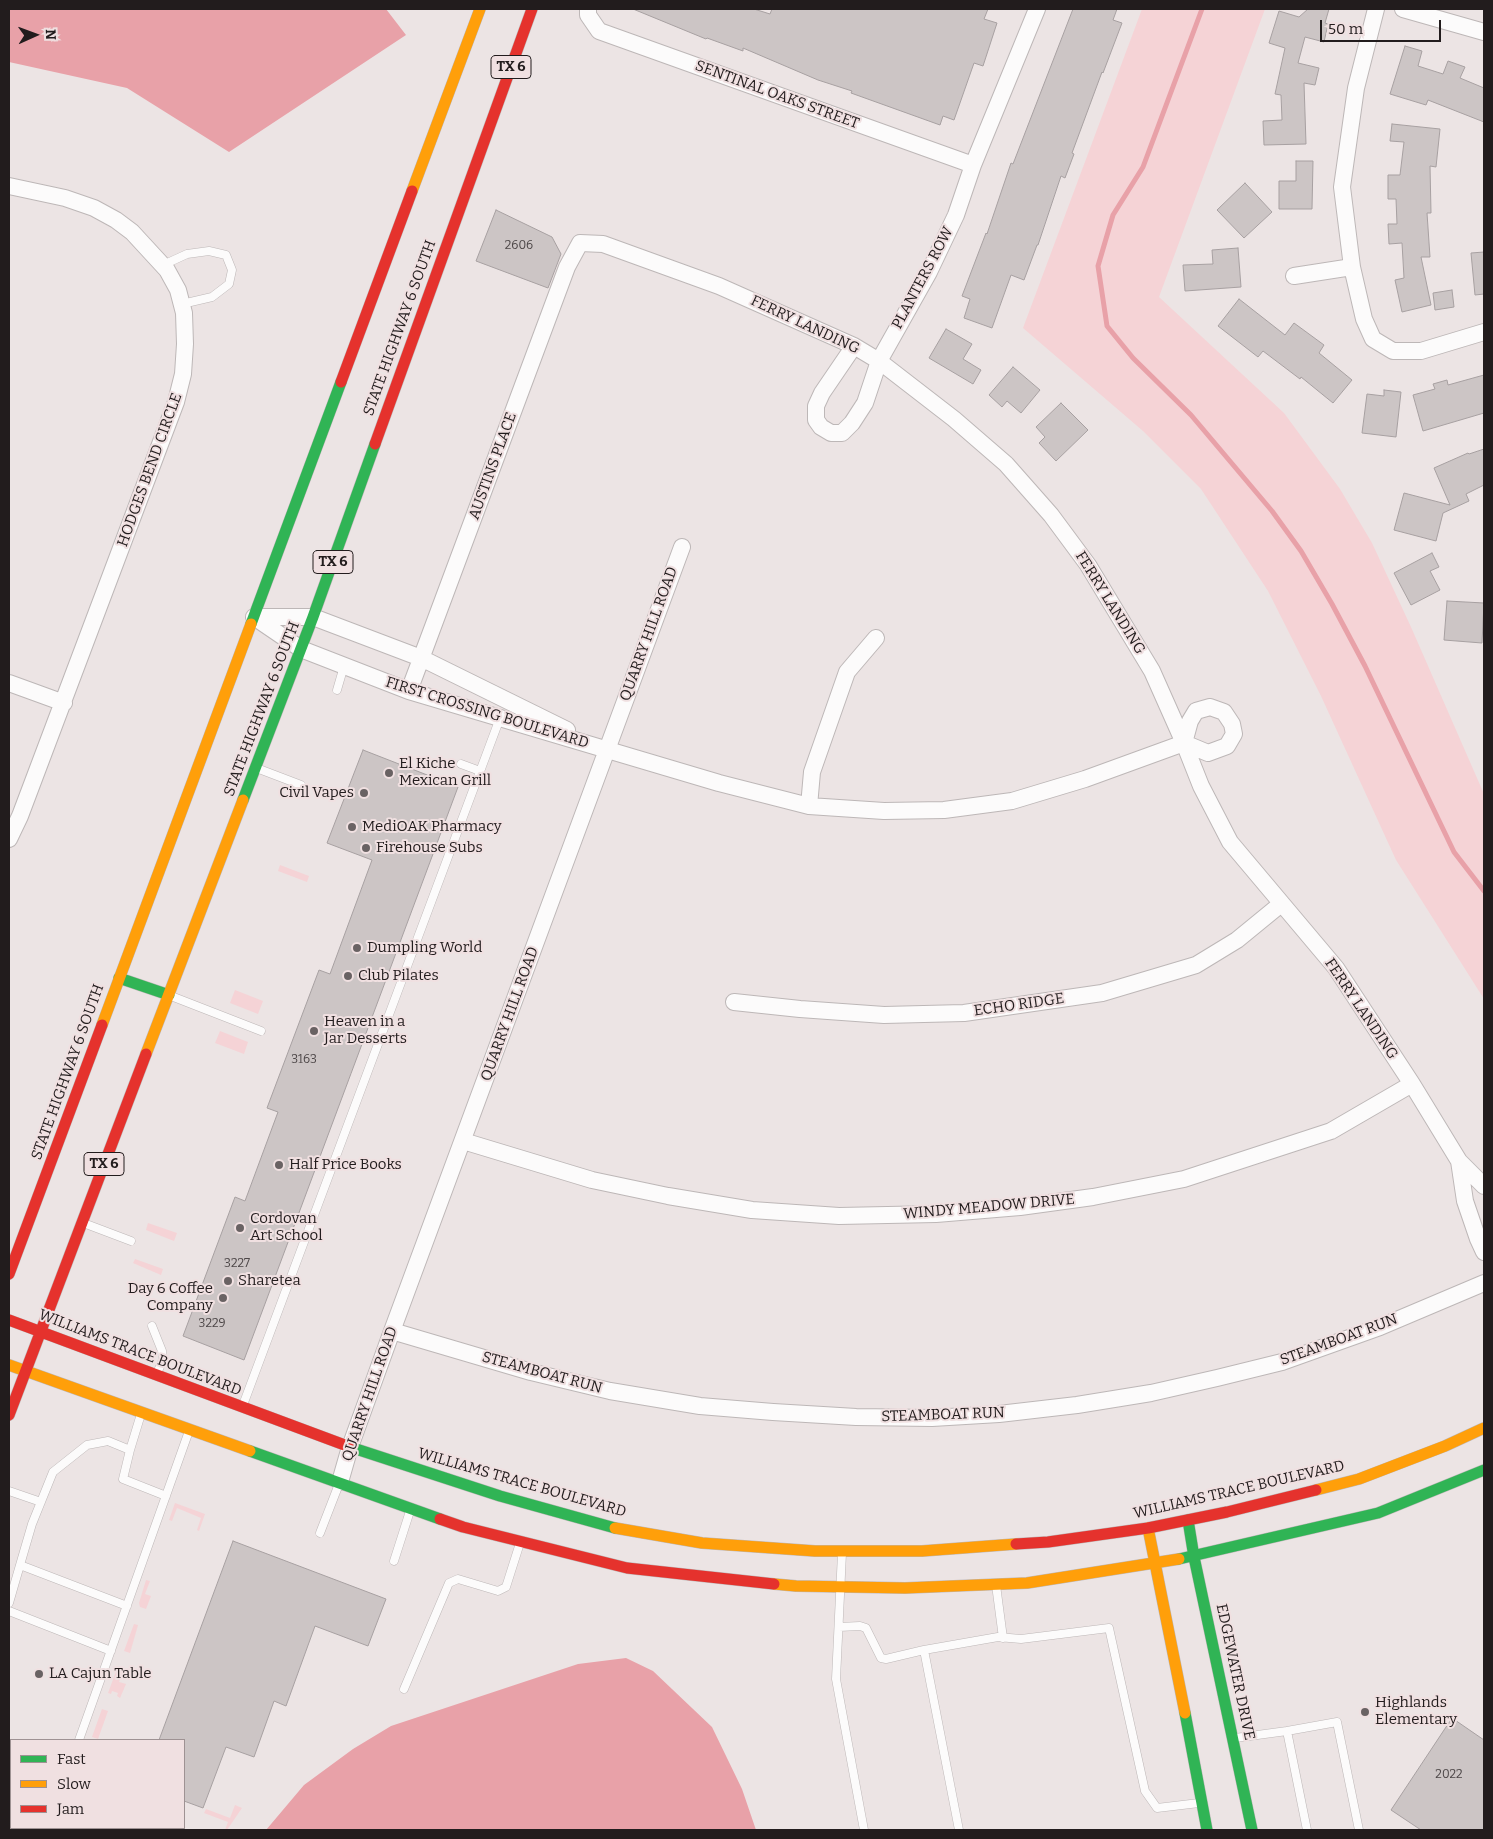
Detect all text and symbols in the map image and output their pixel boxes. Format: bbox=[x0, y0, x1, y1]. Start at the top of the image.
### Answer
north arrow bbox=[10, 10, 60, 60]
scale bar bbox=[1323, 10, 1444, 42]
text: 50 m bbox=[1328, 20, 1363, 38]
text: N bbox=[42, 29, 59, 40]
road number: TX 6 bbox=[491, 56, 531, 78]
street label: SENTINAL OAKS STREET bbox=[693, 57, 861, 133]
street label: PLANTERS ROW bbox=[888, 224, 958, 332]
street label: STATE HIGHWAY 6 SOUTH bbox=[360, 238, 440, 418]
house number: 2606 bbox=[505, 239, 533, 253]
street label: FERRY LANDING bbox=[748, 292, 862, 358]
street label: HODGES BEND CIRCLE bbox=[114, 391, 186, 549]
street label: AUSTINS PLACE bbox=[465, 410, 521, 522]
street label: FERRY LANDING bbox=[1071, 548, 1149, 658]
road number: TX 6 bbox=[313, 550, 353, 574]
street label: QUARRY HILL ROAD bbox=[616, 564, 682, 704]
street label: STATE HIGHWAY 6 SOUTH bbox=[220, 619, 304, 799]
street label: FIRST CROSSING BOULEVARD bbox=[383, 673, 591, 753]
place label: El Kiche Mexican Grill bbox=[399, 755, 491, 790]
marker: El Kiche Mexican Grill bbox=[383, 767, 395, 779]
place label: Civil Vapes bbox=[279, 784, 354, 802]
marker: Civil Vapes bbox=[358, 787, 370, 799]
place label: MediOAK Pharmacy bbox=[362, 818, 502, 836]
marker: MediOAK Pharmacy bbox=[346, 821, 358, 833]
place label: Firehouse Subs bbox=[376, 839, 483, 857]
marker: Firehouse Subs bbox=[360, 842, 372, 854]
place label: Dumpling World bbox=[367, 939, 482, 957]
marker: Dumpling World bbox=[351, 942, 363, 954]
street label: QUARRY HILL ROAD bbox=[477, 944, 543, 1084]
street label: FERRY LANDING bbox=[1321, 955, 1401, 1063]
place label: Club Pilates bbox=[358, 967, 439, 985]
marker: Club Pilates bbox=[342, 970, 354, 982]
street label: STATE HIGHWAY 6 SOUTH bbox=[28, 982, 108, 1162]
street label: ECHO RIDGE bbox=[973, 990, 1065, 1020]
place label: Heaven in a Jar Desserts bbox=[324, 1013, 407, 1048]
marker: Heaven in a Jar Desserts bbox=[308, 1025, 320, 1037]
house number: 3163 bbox=[291, 1053, 317, 1067]
road number: TX 6 bbox=[84, 1152, 124, 1176]
place label: Half Price Books bbox=[289, 1156, 402, 1174]
marker: Half Price Books bbox=[273, 1159, 285, 1171]
street label: WINDY MEADOW DRIVE bbox=[902, 1191, 1076, 1223]
place label: Cordovan Art School bbox=[250, 1210, 323, 1245]
marker: Cordovan Art School bbox=[234, 1222, 246, 1234]
house number: 3227 bbox=[224, 1257, 250, 1271]
place label: Sharetea bbox=[238, 1272, 301, 1290]
marker: Sharetea bbox=[222, 1275, 234, 1287]
place label: Day 6 Coffee Company bbox=[128, 1280, 213, 1315]
marker: Day 6 Coffee Company bbox=[217, 1292, 229, 1304]
street label: WILLIAMS TRACE BOULEVARD bbox=[36, 1306, 244, 1400]
street label: STEAMBOAT RUN bbox=[1278, 1310, 1400, 1370]
house number: 3229 bbox=[199, 1317, 225, 1331]
street label: QUARRY HILL ROAD bbox=[338, 1324, 402, 1464]
street label: STEAMBOAT RUN bbox=[480, 1348, 604, 1398]
street label: STEAMBOAT RUN bbox=[881, 1404, 1005, 1426]
street label: WILLIAMS TRACE BOULEVARD bbox=[416, 1445, 628, 1521]
street label: WILLIAMS TRACE BOULEVARD bbox=[1132, 1457, 1346, 1523]
street label: EDGEWATER DRIVE bbox=[1212, 1602, 1258, 1742]
place label: LA Cajun Table bbox=[49, 1665, 151, 1683]
marker: LA Cajun Table bbox=[33, 1668, 45, 1680]
place label: Highlands Elementary bbox=[1375, 1694, 1457, 1729]
marker: Highlands Elementary bbox=[1359, 1706, 1371, 1718]
legend bbox=[10, 1739, 185, 1829]
text: Fast bbox=[57, 1750, 86, 1768]
house number: 2022 bbox=[1435, 1768, 1463, 1782]
text: Slow bbox=[57, 1775, 91, 1793]
text: Jam bbox=[57, 1800, 84, 1818]

